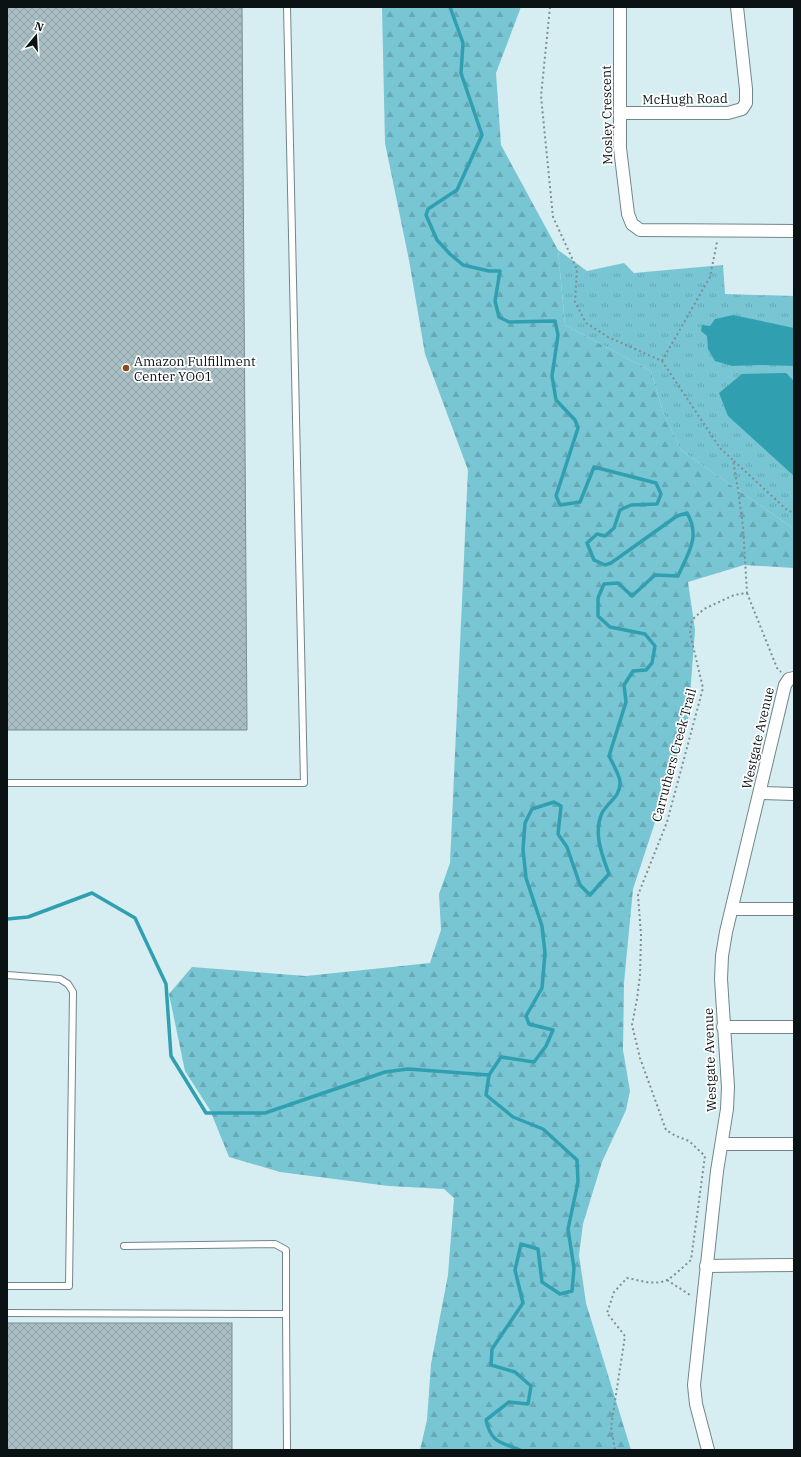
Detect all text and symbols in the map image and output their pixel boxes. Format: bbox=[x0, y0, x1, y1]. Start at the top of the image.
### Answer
north arrow bbox=[16, 16, 56, 56]
text: N bbox=[33, 18, 46, 35]
street label: Mosley Crescent bbox=[598, 65, 616, 165]
street label: McHugh Road bbox=[642, 90, 728, 108]
place label: Amazon Fulfillment Center YOO1 bbox=[134, 353, 256, 385]
marker: Amazon Fulfillment Center YOO1 bbox=[121, 363, 131, 373]
street label: Westgate Avenue bbox=[738, 685, 778, 791]
street label: Carruthers Creek Trail bbox=[648, 686, 700, 824]
street label: Westgate Avenue bbox=[700, 1008, 720, 1112]

